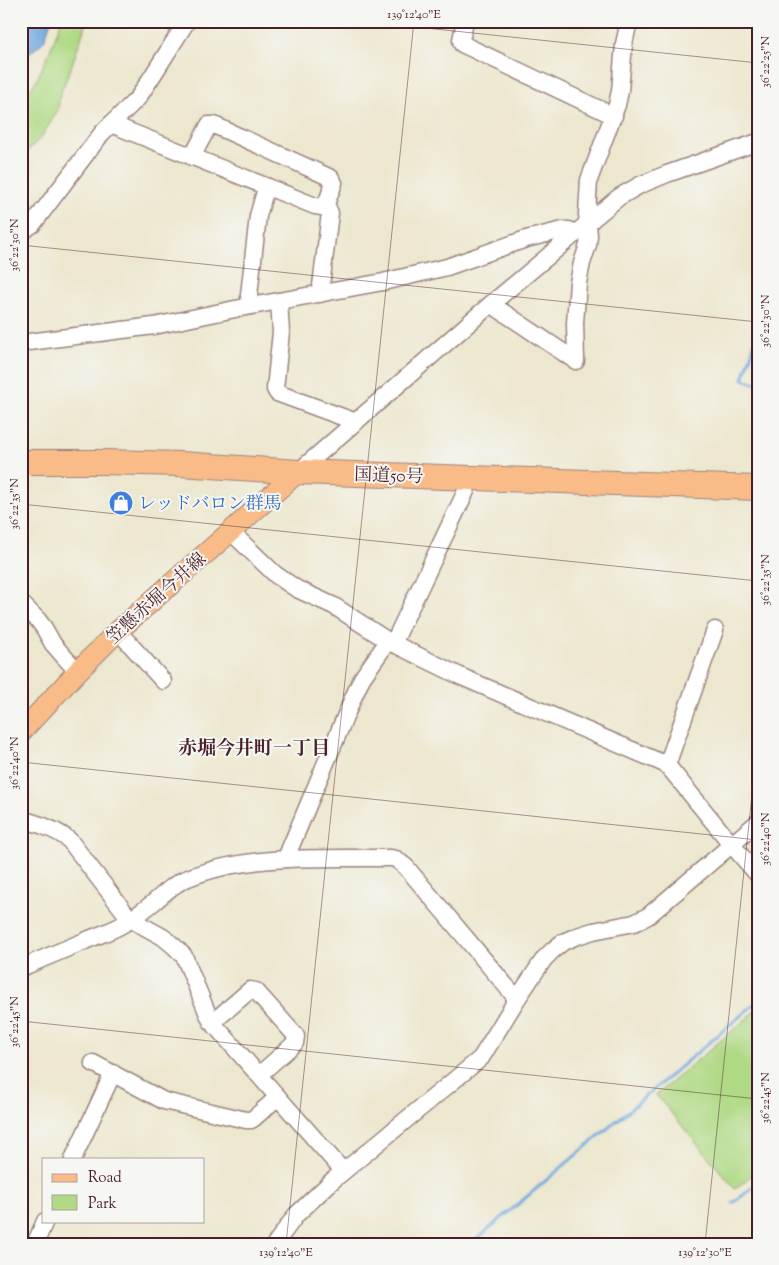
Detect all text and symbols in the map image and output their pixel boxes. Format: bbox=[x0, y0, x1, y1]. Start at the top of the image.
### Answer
text: 139°12'40"E bbox=[387, 6, 441, 24]
text: 36°22'25"N bbox=[757, 35, 775, 88]
text: 36°22'30"N bbox=[6, 218, 24, 272]
text: 36°22'30"N bbox=[757, 294, 775, 348]
street label: 国道50号 bbox=[354, 463, 424, 491]
text: 36°22'35"N bbox=[6, 478, 24, 530]
shop icon: レッドバロン群馬 bbox=[108, 490, 134, 516]
place label: レッドバロン群馬 bbox=[138, 492, 281, 518]
street label: 笠懸赤堀今井線 bbox=[102, 548, 213, 651]
text: 36°22'35"N bbox=[757, 554, 775, 606]
text: 36°22'40"N bbox=[6, 736, 24, 790]
district label: 赤堀今井町一丁目 bbox=[178, 736, 330, 763]
text: 36°22'40"N bbox=[757, 812, 775, 866]
text: 36°22'45"N bbox=[6, 996, 24, 1048]
text: 36°22'45"N bbox=[757, 1072, 775, 1124]
legend bbox=[42, 1158, 205, 1222]
text: Road bbox=[88, 1168, 122, 1189]
text: Park bbox=[88, 1194, 117, 1215]
text: 139°12'40"E bbox=[259, 1244, 313, 1262]
text: 139°12'30"E bbox=[678, 1244, 732, 1262]

